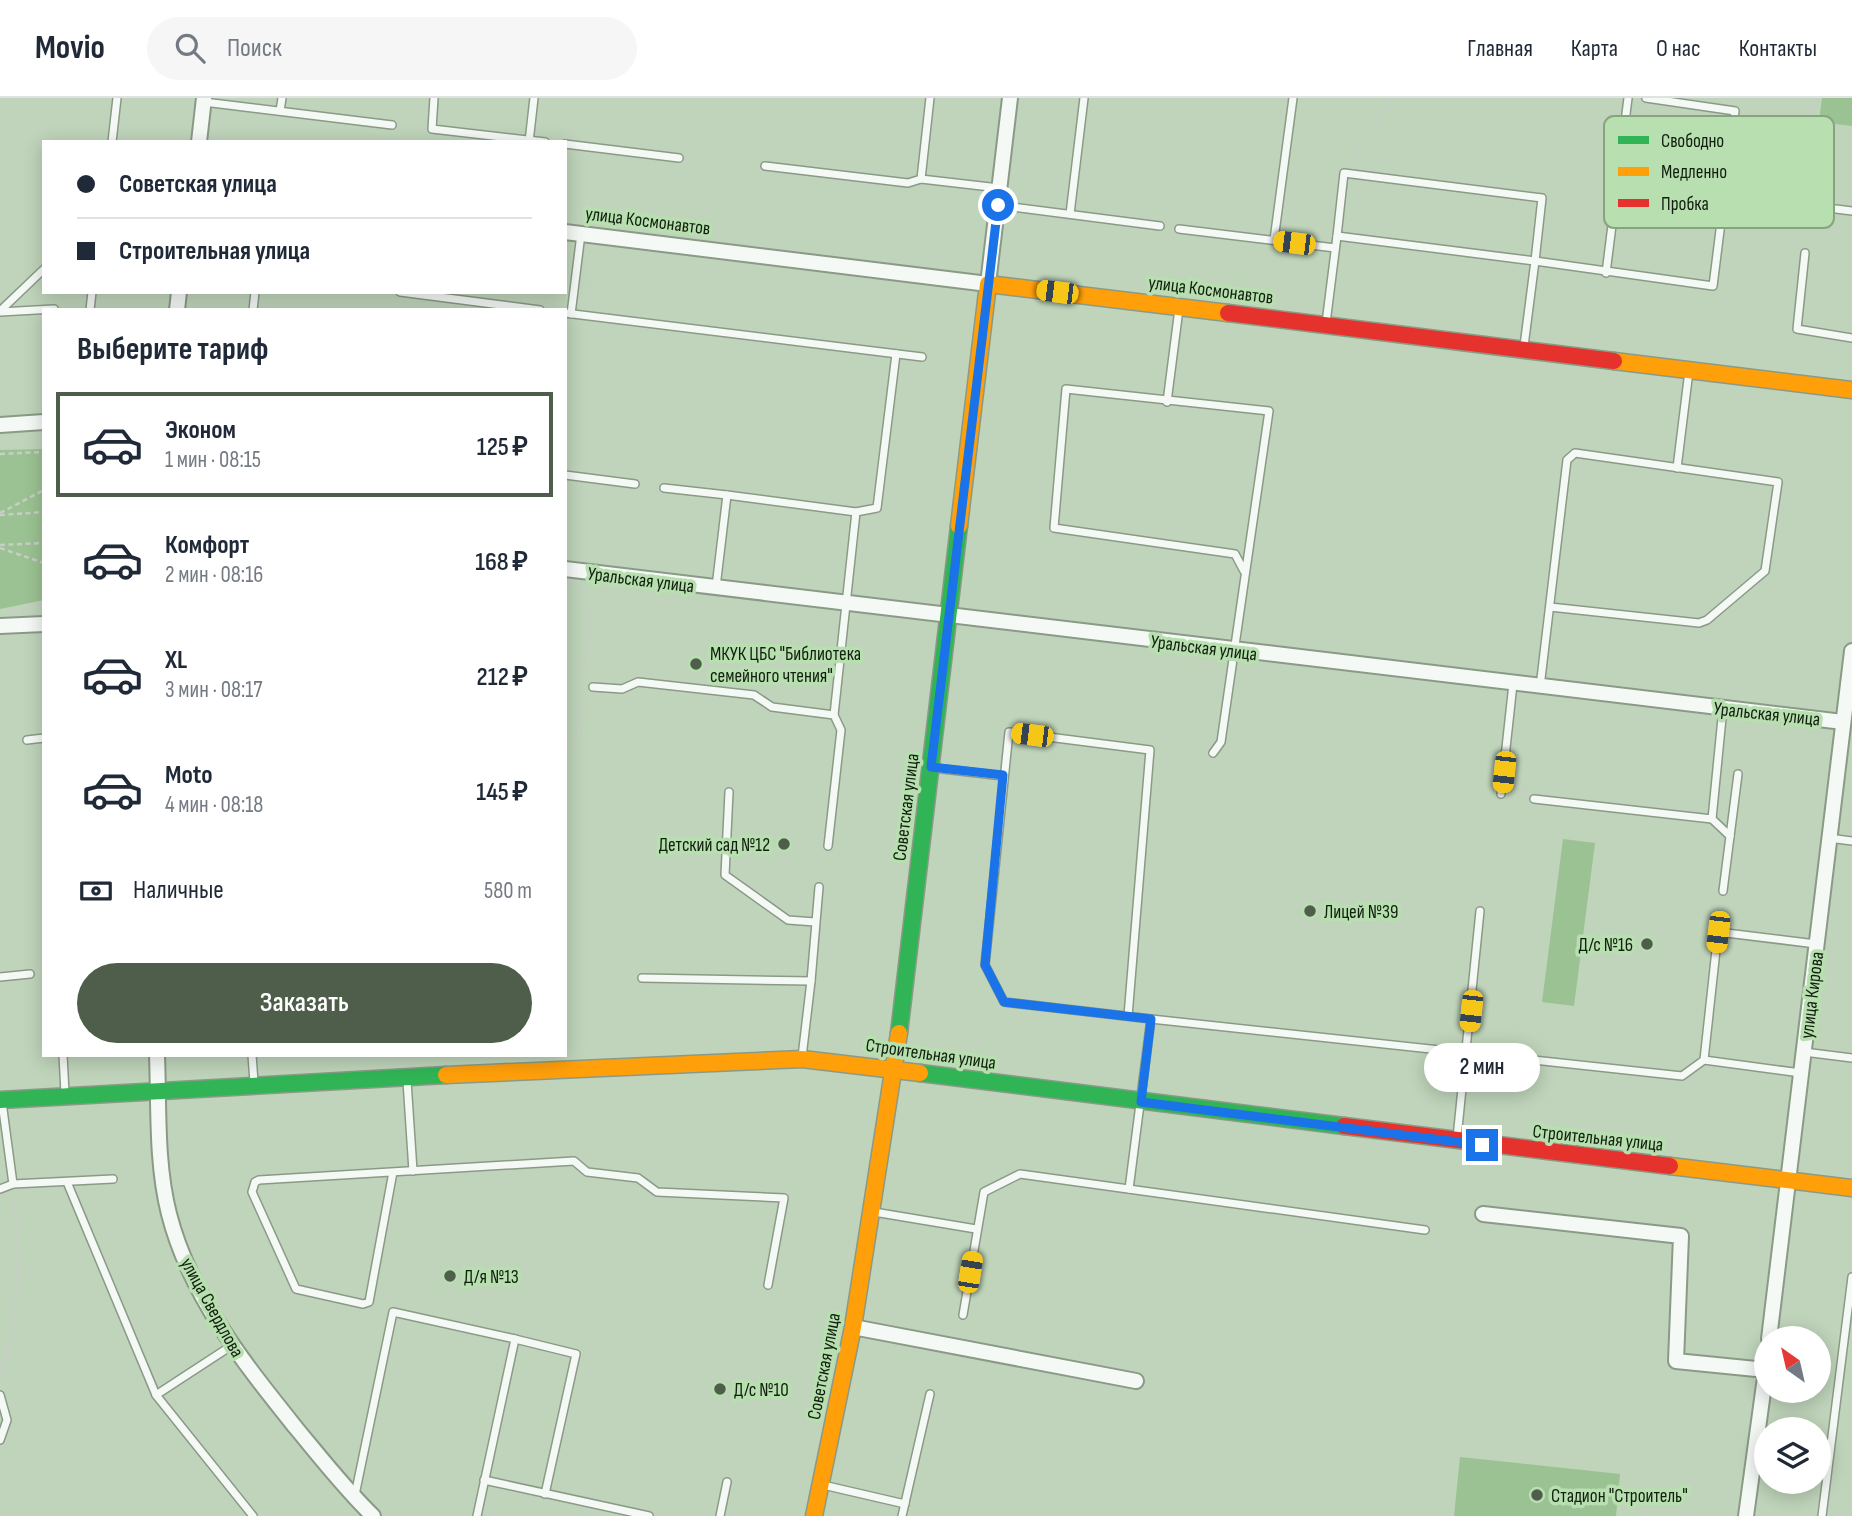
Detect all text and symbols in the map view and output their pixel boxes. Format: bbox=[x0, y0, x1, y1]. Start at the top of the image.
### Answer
search box bbox=[147, 17, 637, 80]
text: Movio bbox=[35, 28, 105, 68]
icon: search bbox=[171, 29, 209, 67]
text: Поиск bbox=[227, 33, 282, 64]
text: Главная bbox=[1467, 34, 1533, 63]
text: Карта bbox=[1571, 34, 1618, 63]
text: О нас bbox=[1656, 34, 1701, 63]
text: Контакты bbox=[1739, 34, 1817, 63]
legend bbox=[1604, 116, 1834, 228]
text: Свободно bbox=[1661, 130, 1724, 153]
text: Медленно bbox=[1661, 161, 1727, 184]
text: Советская улица bbox=[119, 169, 277, 200]
route start bbox=[982, 189, 1014, 221]
text: Пробка bbox=[1661, 193, 1709, 216]
street label: улица Космонавтов bbox=[584, 202, 712, 241]
car bbox=[1272, 230, 1317, 256]
text: Строительная улица bbox=[119, 236, 310, 267]
street label: улица Космонавтов bbox=[1147, 271, 1275, 310]
car bbox=[1035, 279, 1080, 305]
text: Выберите тариф bbox=[77, 330, 268, 369]
icon: car bbox=[81, 413, 144, 476]
text: Эконом bbox=[165, 415, 236, 446]
text: 125 ₽ bbox=[477, 432, 528, 463]
text: 1 мин · 08:15 bbox=[165, 446, 261, 474]
icon: car bbox=[81, 528, 144, 591]
text: Комфорт bbox=[165, 530, 249, 561]
text: 168 ₽ bbox=[475, 547, 528, 578]
text: 2 мин · 08:16 bbox=[165, 561, 263, 589]
street label: Уральская улица bbox=[586, 563, 695, 598]
street label: Уральская улица bbox=[1149, 631, 1258, 666]
icon: car bbox=[81, 643, 144, 706]
place label: МКУК ЦБС "Библиотека семейного чтения" bbox=[710, 643, 861, 688]
text: XL bbox=[165, 645, 187, 676]
marker: МКУК ЦБС "Библиотека семейного чтения" bbox=[688, 656, 704, 672]
text: 212 ₽ bbox=[477, 662, 528, 693]
text: 3 мин · 08:17 bbox=[165, 676, 263, 704]
street label: Уральская улица bbox=[1712, 697, 1821, 732]
car bbox=[1010, 722, 1055, 748]
car bbox=[1492, 750, 1517, 794]
street label: Советская улица bbox=[888, 752, 924, 862]
icon: car bbox=[81, 758, 144, 821]
text: Moto bbox=[165, 760, 213, 791]
text: 145 ₽ bbox=[476, 777, 528, 808]
text: 4 мин · 08:18 bbox=[165, 791, 263, 819]
place label: Детский сад №12 bbox=[659, 834, 770, 857]
marker: Детский сад №12 bbox=[776, 836, 792, 852]
icon: cash bbox=[77, 872, 115, 910]
text: Наличные bbox=[133, 875, 224, 906]
text: 580 m bbox=[484, 877, 532, 905]
place label: Лицей №39 bbox=[1324, 901, 1398, 924]
marker: Лицей №39 bbox=[1302, 903, 1318, 919]
car bbox=[1706, 910, 1731, 954]
place label: Д/с №16 bbox=[1578, 934, 1633, 957]
marker: Д/с №16 bbox=[1639, 936, 1655, 952]
street label: улица Кирова bbox=[1796, 950, 1829, 1040]
button: Заказать bbox=[77, 963, 532, 1043]
car bbox=[1459, 989, 1484, 1033]
street label: Строительная улица bbox=[864, 1034, 997, 1075]
callout: 2 мин bbox=[1424, 1044, 1540, 1093]
text: 2 мин bbox=[1460, 1053, 1504, 1081]
street label: Строительная улица bbox=[1531, 1120, 1664, 1157]
route end bbox=[1466, 1129, 1498, 1161]
car bbox=[957, 1250, 984, 1294]
street label: улица Свердлова bbox=[175, 1254, 248, 1362]
place label: Д/я №13 bbox=[464, 1266, 519, 1289]
marker: Д/я №13 bbox=[442, 1268, 458, 1284]
street label: Советская улица bbox=[803, 1311, 846, 1422]
north arrow bbox=[1754, 1326, 1830, 1404]
map controls bbox=[1754, 1326, 1831, 1494]
place label: Д/с №10 bbox=[734, 1379, 789, 1402]
marker: Д/с №10 bbox=[712, 1381, 728, 1397]
button: layers bbox=[1754, 1417, 1831, 1494]
place label: Стадион "Строитель" bbox=[1551, 1485, 1688, 1508]
marker: Стадион "Строитель" bbox=[1529, 1487, 1545, 1503]

